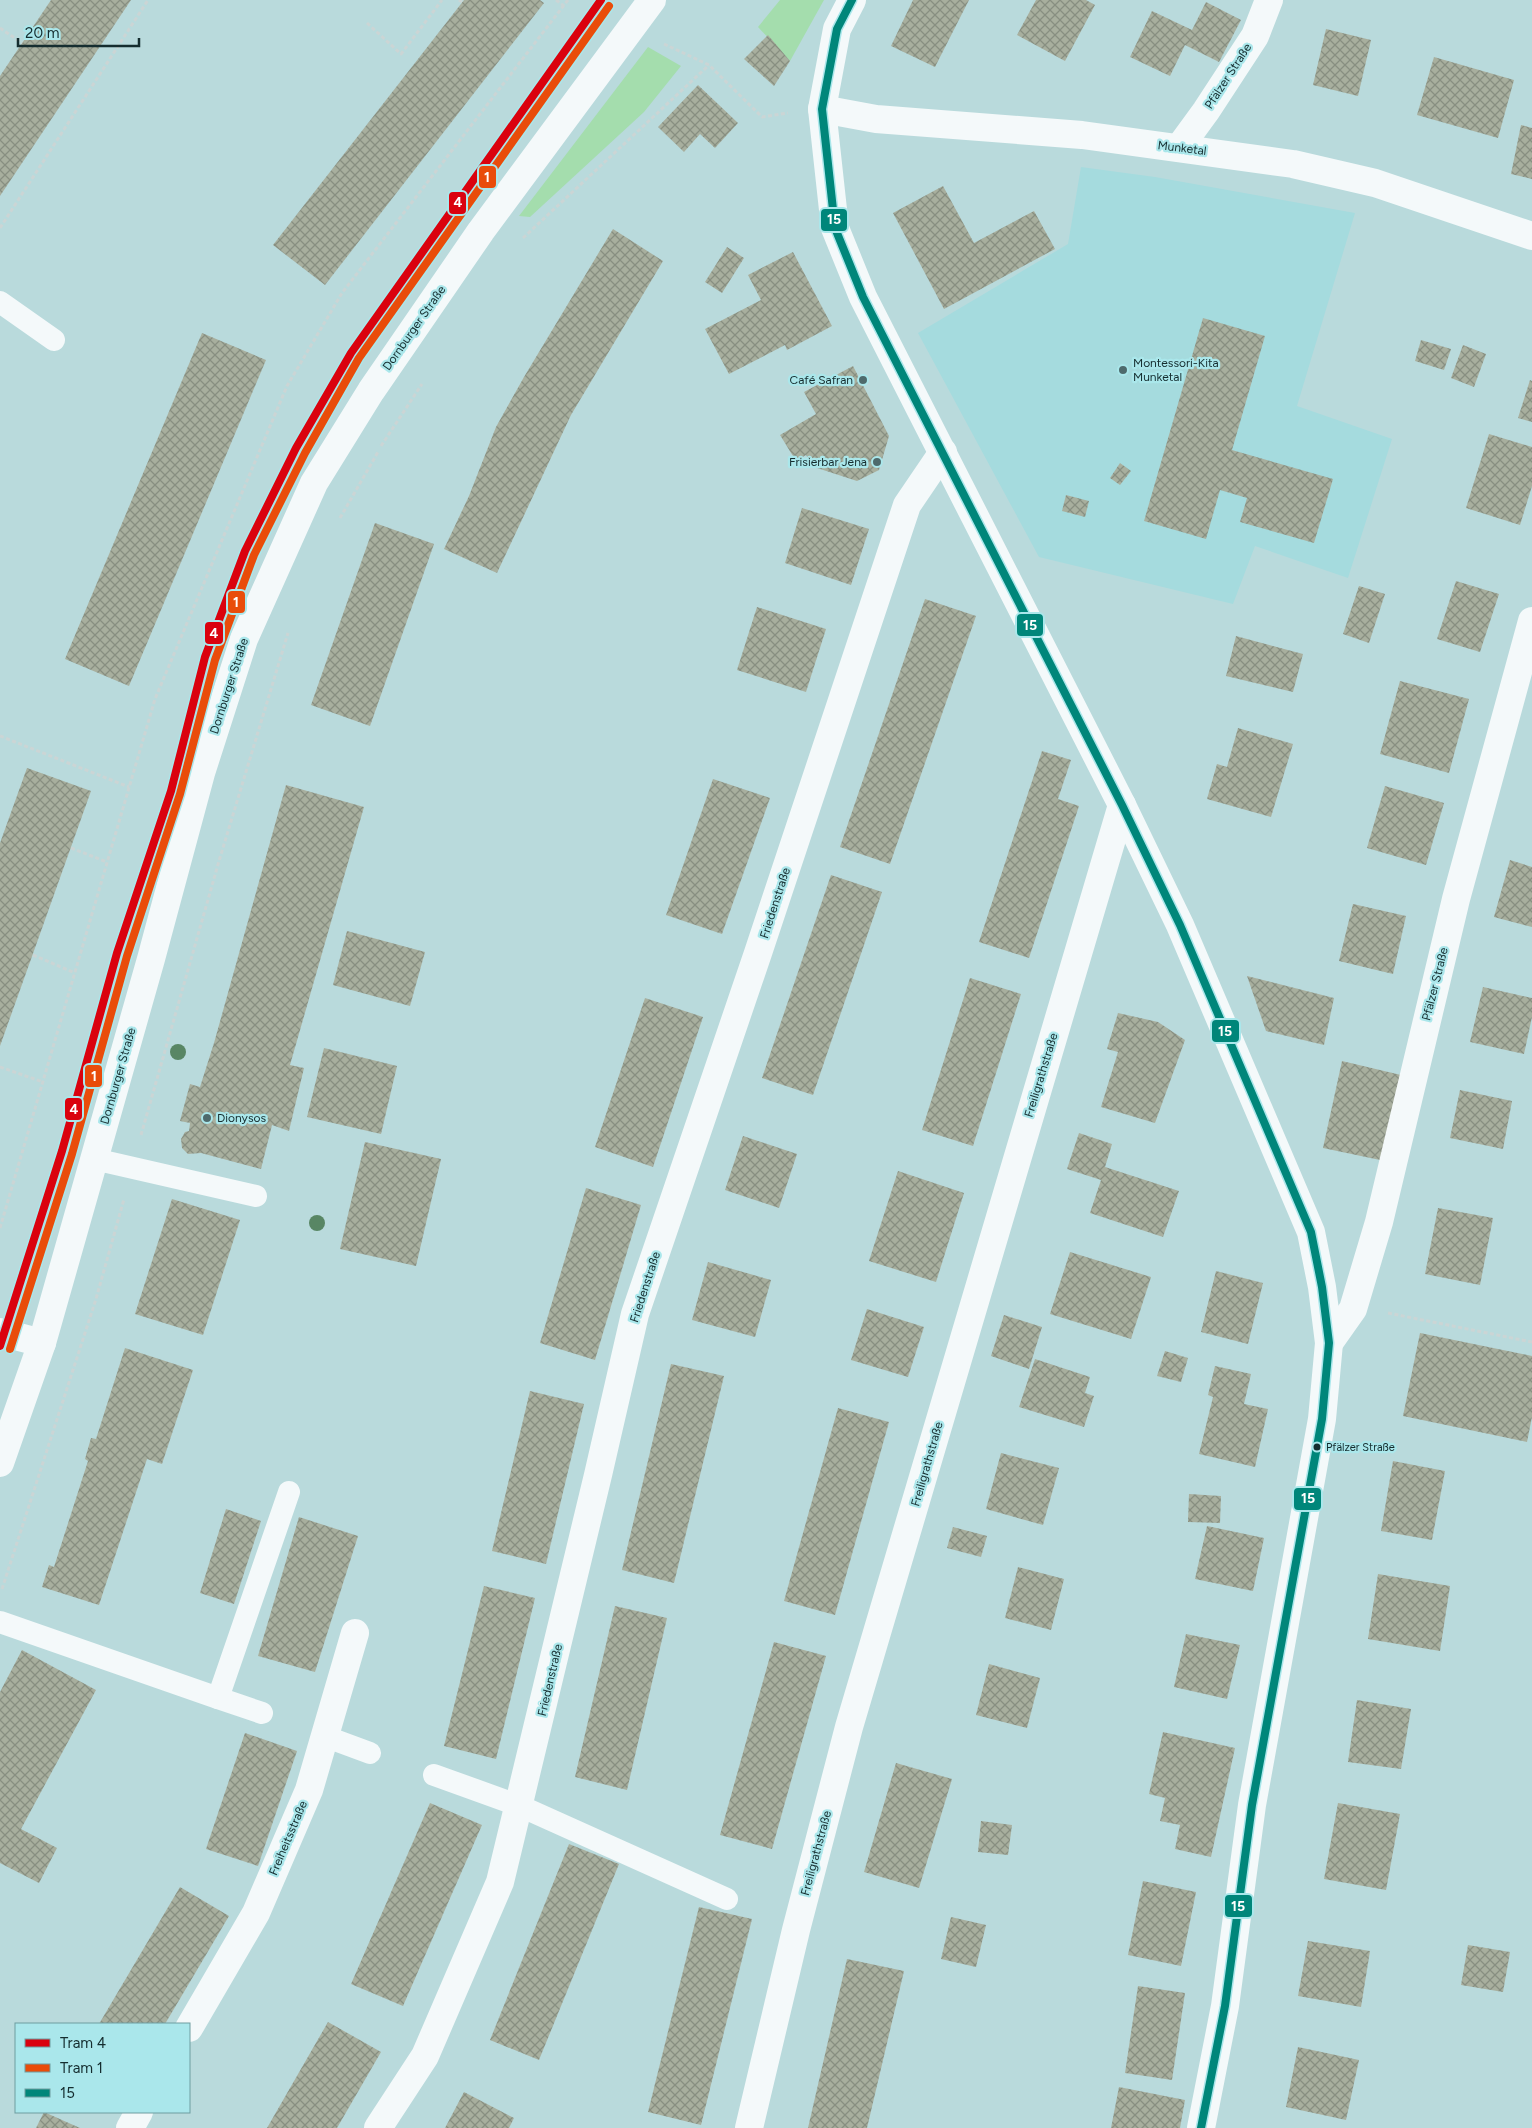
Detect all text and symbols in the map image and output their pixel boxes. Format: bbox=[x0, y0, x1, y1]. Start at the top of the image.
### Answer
scale bar bbox=[18, 15, 139, 47]
text: 20 m bbox=[25, 24, 59, 42]
street label: Pfälzer Straße bbox=[1202, 40, 1255, 111]
street label: Munketal bbox=[1157, 138, 1207, 158]
line badge: 1 bbox=[478, 165, 497, 189]
text: 1 bbox=[484, 169, 490, 186]
line badge: 4 bbox=[448, 191, 467, 215]
text: 4 bbox=[454, 194, 463, 211]
line badge: 15 bbox=[820, 208, 848, 232]
text: 15 bbox=[827, 211, 841, 228]
street label: Dornburger Straße bbox=[380, 283, 449, 373]
place label: Montessori-Kita Munketal bbox=[1133, 356, 1219, 384]
marker: Montessori-Kita Munketal bbox=[1117, 364, 1129, 376]
place label: Café Safran bbox=[790, 373, 853, 387]
marker: Café Safran bbox=[857, 374, 869, 386]
place label: Frisierbar Jena bbox=[789, 455, 867, 469]
marker: Frisierbar Jena bbox=[871, 456, 883, 468]
line badge: 1 bbox=[227, 590, 246, 614]
text: 1 bbox=[233, 594, 239, 611]
line badge: 15 bbox=[1016, 613, 1044, 637]
text: 15 bbox=[1023, 617, 1037, 634]
line badge: 4 bbox=[204, 621, 224, 645]
text: 4 bbox=[210, 625, 219, 642]
street label: Dornburger Straße bbox=[207, 636, 251, 736]
street label: Friedenstraße bbox=[757, 865, 793, 940]
street label: Pfälzer Straße bbox=[1419, 945, 1451, 1022]
line badge: 15 bbox=[1211, 1019, 1240, 1043]
text: 15 bbox=[1218, 1023, 1232, 1040]
street label: Dornburger Straße bbox=[98, 1026, 139, 1126]
street label: Freiligrathstraße bbox=[1022, 1031, 1061, 1119]
line badge: 1 bbox=[84, 1064, 103, 1088]
text: 1 bbox=[91, 1068, 97, 1085]
line badge: 4 bbox=[64, 1097, 83, 1121]
text: 4 bbox=[70, 1101, 79, 1118]
place label: Dionysos bbox=[217, 1111, 266, 1125]
marker: Dionysos bbox=[201, 1112, 213, 1124]
street label: Friedenstraße bbox=[627, 1249, 663, 1324]
street label: Freiligrathstraße bbox=[908, 1420, 946, 1508]
place label: Pfälzer Straße bbox=[1326, 1441, 1395, 1454]
marker: Pfälzer Straße bbox=[1312, 1442, 1322, 1452]
line badge: 15 bbox=[1293, 1487, 1322, 1511]
text: 15 bbox=[1301, 1490, 1315, 1507]
street label: Friedenstraße bbox=[535, 1642, 565, 1717]
street label: Freiheitsstraße bbox=[266, 1798, 310, 1877]
street label: Freiligrathstraße bbox=[798, 1809, 834, 1897]
line badge: 15 bbox=[1224, 1894, 1253, 1918]
text: 15 bbox=[1231, 1898, 1245, 1915]
legend bbox=[15, 2023, 190, 2113]
text: Tram 4 bbox=[60, 2034, 106, 2052]
text: Tram 1 bbox=[60, 2059, 103, 2077]
text: 15 bbox=[60, 2084, 75, 2102]

